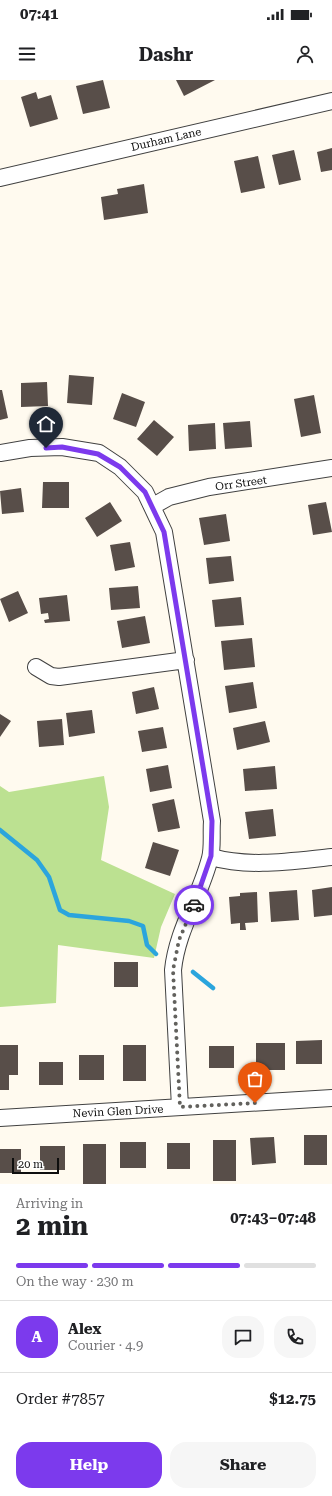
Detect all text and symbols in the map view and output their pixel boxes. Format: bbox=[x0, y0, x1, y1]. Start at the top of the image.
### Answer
text: 07:41 bbox=[20, 5, 58, 23]
icon: menu bbox=[16, 43, 38, 65]
icon: person bbox=[294, 43, 316, 65]
text: Dashr bbox=[139, 44, 193, 65]
street label: Durham Lane bbox=[130, 125, 203, 154]
pin bbox=[29, 407, 63, 448]
icon: home bbox=[35, 413, 57, 435]
street label: Orr Street bbox=[214, 473, 268, 494]
courier bbox=[174, 885, 214, 925]
icon: car bbox=[183, 894, 205, 916]
pin bbox=[238, 1062, 272, 1103]
icon: bag bbox=[244, 1068, 266, 1090]
street label: Nevin Glen Drive bbox=[72, 1103, 164, 1120]
scale bar bbox=[12, 1156, 59, 1175]
text: 20 m bbox=[18, 1158, 43, 1171]
text: Arriving in bbox=[16, 1196, 83, 1211]
text: 07:43–07:48 bbox=[230, 1209, 316, 1227]
text: 2 min bbox=[16, 1211, 88, 1241]
text: On the way · 230 m bbox=[16, 1274, 133, 1289]
button: chat bbox=[222, 1316, 264, 1358]
button: phone bbox=[274, 1316, 316, 1358]
text: Alex bbox=[68, 1320, 101, 1338]
text: A bbox=[32, 1328, 42, 1346]
text: Courier · 4.9 bbox=[68, 1338, 143, 1353]
text: Order #7857 bbox=[16, 1390, 105, 1408]
text: $12.75 bbox=[269, 1390, 316, 1408]
button: Help bbox=[16, 1442, 162, 1488]
button: Share bbox=[170, 1442, 316, 1488]

